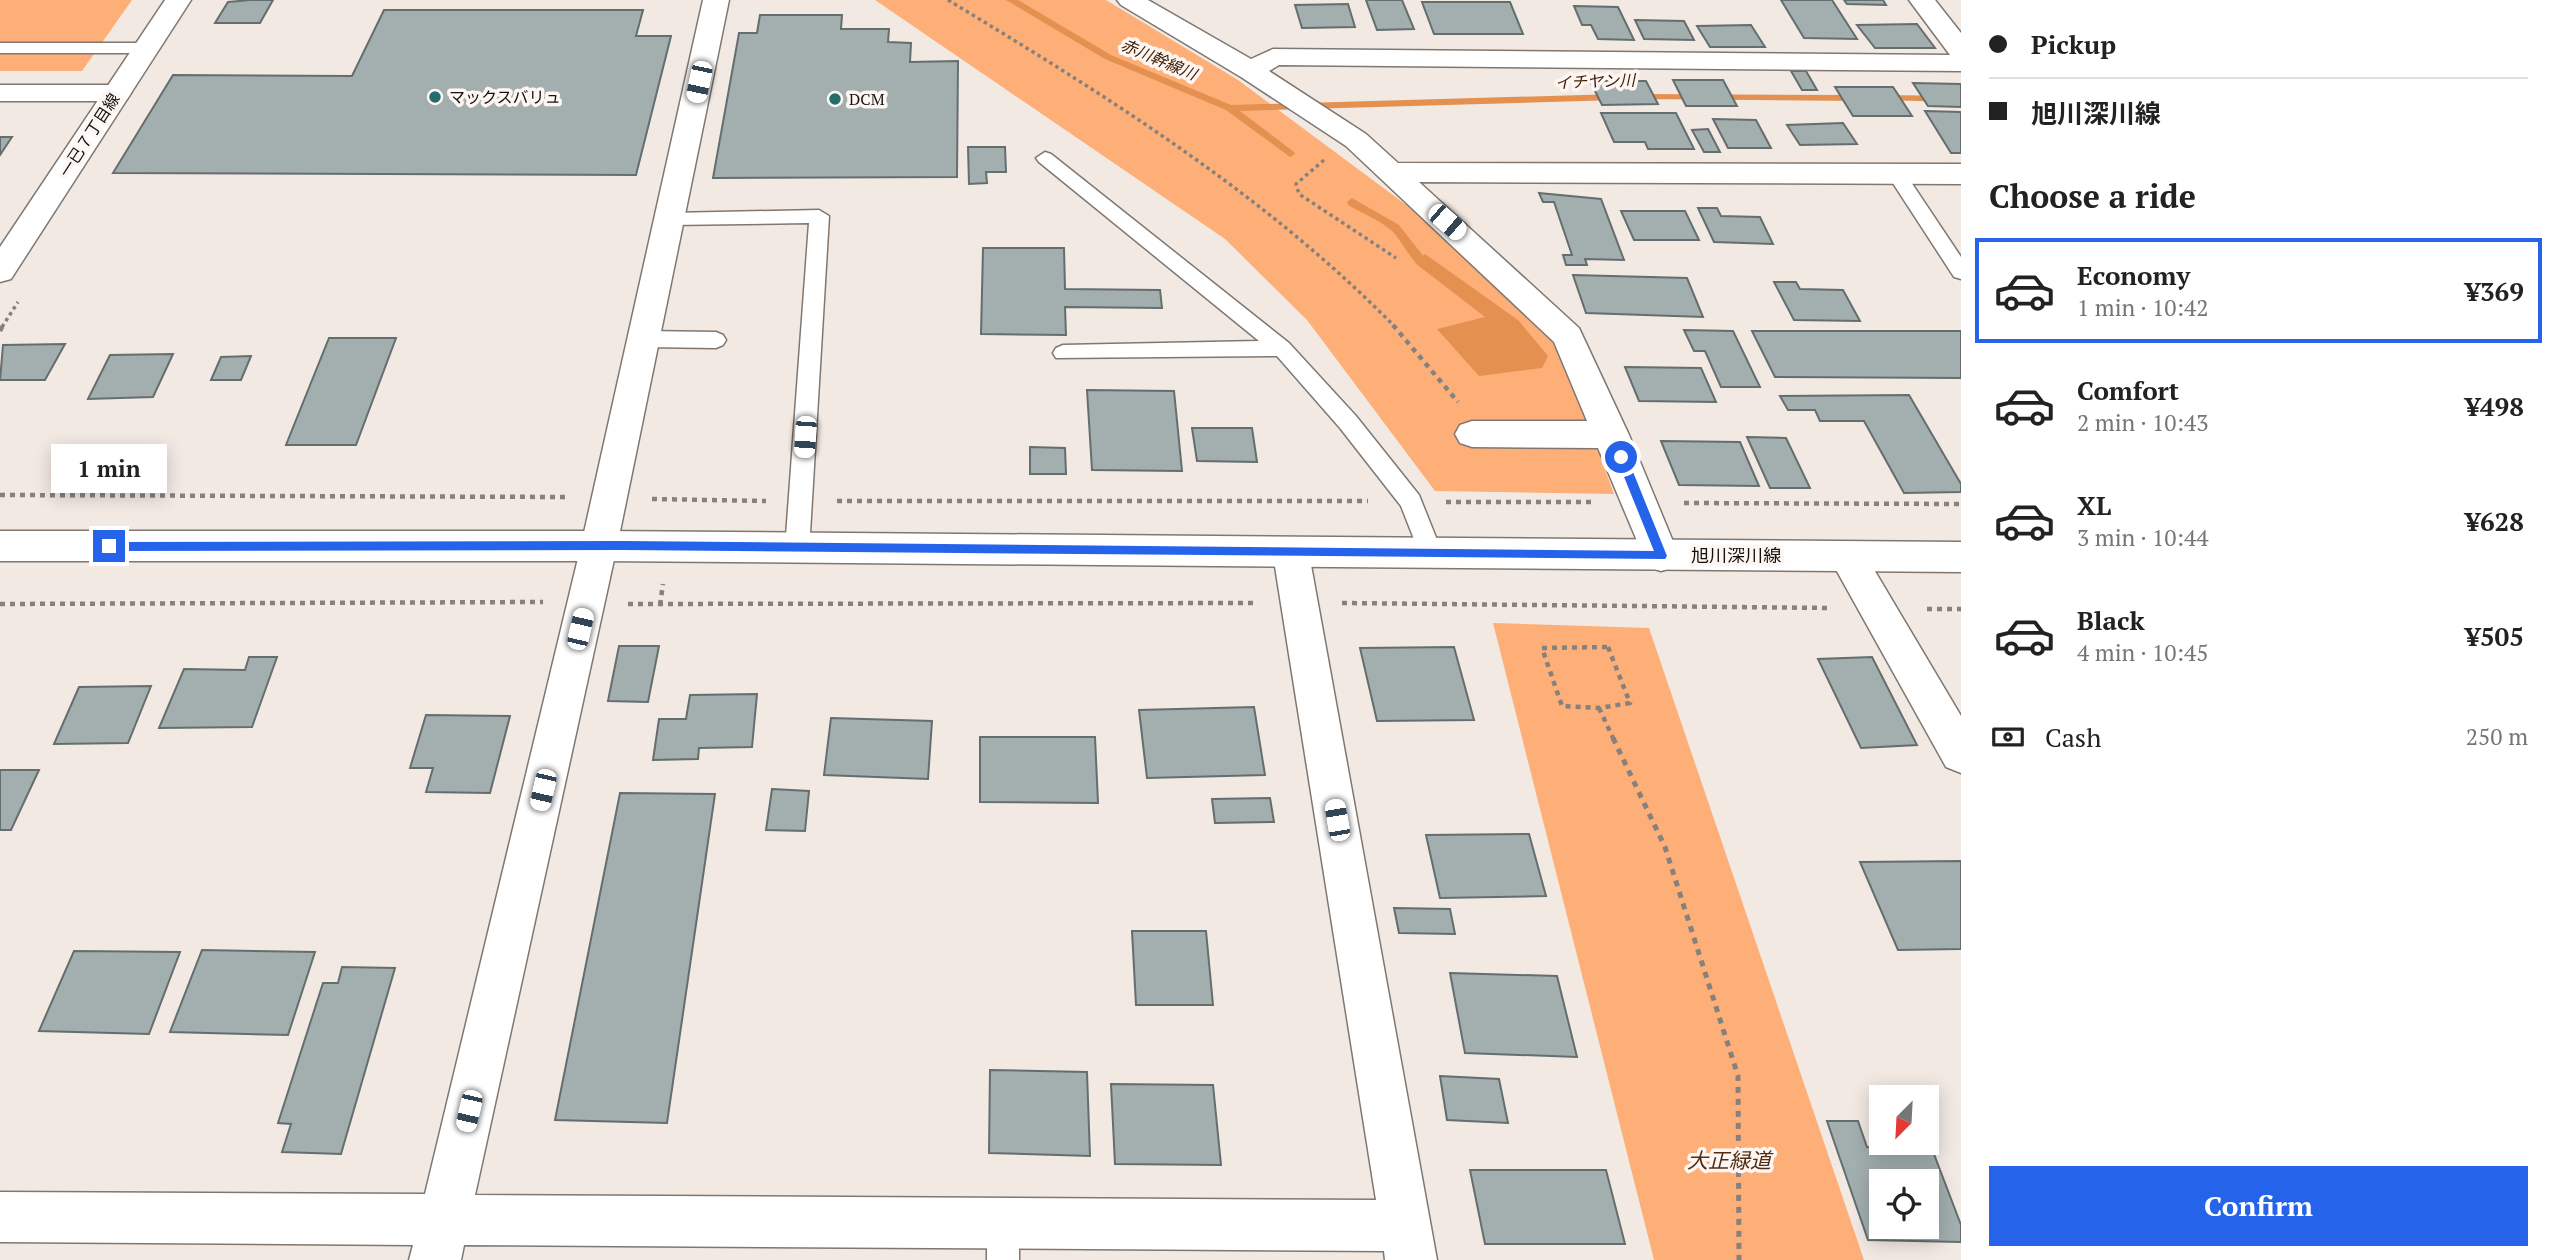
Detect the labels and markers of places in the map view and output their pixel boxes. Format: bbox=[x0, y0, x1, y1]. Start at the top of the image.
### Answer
place label: マックスバリュ bbox=[449, 86, 561, 108]
place label: DCM bbox=[849, 88, 885, 110]
marker: マックスバリュ bbox=[427, 89, 443, 105]
marker: DCM bbox=[827, 91, 843, 107]

